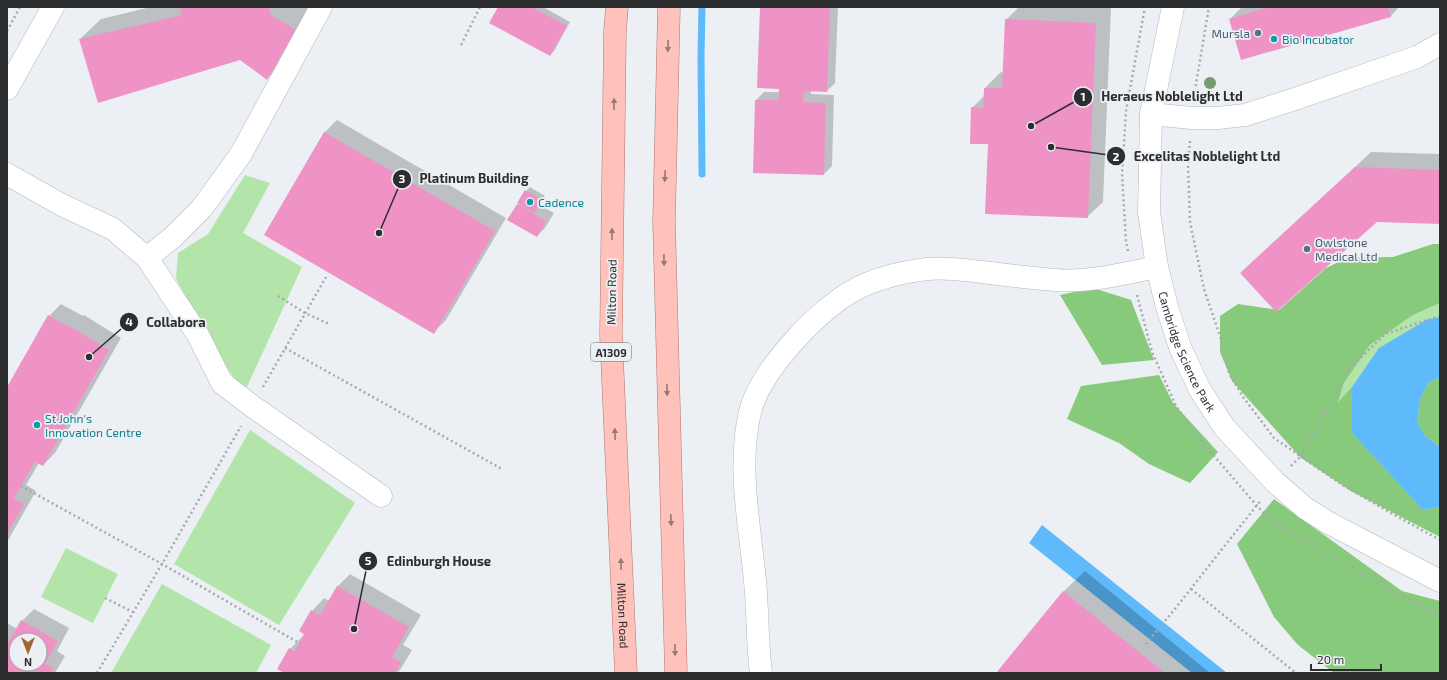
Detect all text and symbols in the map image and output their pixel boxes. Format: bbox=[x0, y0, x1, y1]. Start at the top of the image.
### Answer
place label: Mursla bbox=[1212, 26, 1250, 40]
marker: Mursla bbox=[1253, 28, 1263, 38]
place label: Bio Incubator bbox=[1282, 32, 1355, 46]
marker: Bio Incubator bbox=[1269, 34, 1279, 44]
one-way arrow bbox=[665, 40, 672, 52]
callout: Heraeus Noblelight Ltd bbox=[1073, 84, 1250, 109]
text: Heraeus Noblelight Ltd bbox=[1101, 88, 1243, 104]
text: 1 bbox=[1080, 89, 1086, 103]
one-way arrow bbox=[611, 97, 617, 110]
callout: Excelitas Noblelight Ltd bbox=[1106, 144, 1289, 169]
text: Excelitas Noblelight Ltd bbox=[1134, 148, 1280, 164]
text: 2 bbox=[1113, 149, 1120, 163]
callout: Platinum Building bbox=[392, 166, 537, 191]
text: Platinum Building bbox=[419, 170, 529, 186]
one-way arrow bbox=[662, 170, 668, 183]
text: 3 bbox=[399, 171, 406, 185]
place label: Cadence bbox=[538, 195, 584, 209]
marker: Cadence bbox=[525, 197, 535, 207]
one-way arrow bbox=[609, 227, 615, 240]
place label: Owlstone Medical Ltd bbox=[1315, 235, 1378, 263]
marker: Owlstone Medical Ltd bbox=[1302, 244, 1312, 254]
one-way arrow bbox=[661, 254, 668, 266]
street label: Milton Road bbox=[603, 259, 619, 325]
street label: Cambridge Science Park bbox=[1156, 290, 1219, 414]
callout: Collabora bbox=[119, 310, 214, 335]
text: 4 bbox=[125, 314, 133, 328]
text: Collabora bbox=[146, 314, 206, 330]
road number: A1309 bbox=[591, 343, 631, 361]
one-way arrow bbox=[664, 384, 671, 396]
place label: St John's Innovation Centre bbox=[45, 411, 142, 439]
marker: St John's Innovation Centre bbox=[32, 420, 42, 430]
one-way arrow bbox=[612, 427, 618, 440]
one-way arrow bbox=[668, 514, 674, 527]
callout: Edinburgh House bbox=[358, 549, 499, 574]
text: 5 bbox=[365, 553, 372, 567]
text: Edinburgh House bbox=[387, 553, 491, 569]
one-way arrow bbox=[617, 558, 624, 570]
street label: Milton Road bbox=[615, 582, 632, 649]
north arrow bbox=[8, 632, 48, 672]
one-way arrow bbox=[672, 644, 678, 657]
scale bar bbox=[1311, 646, 1381, 672]
text: 20 m bbox=[1317, 652, 1344, 666]
text: N bbox=[24, 656, 32, 669]

